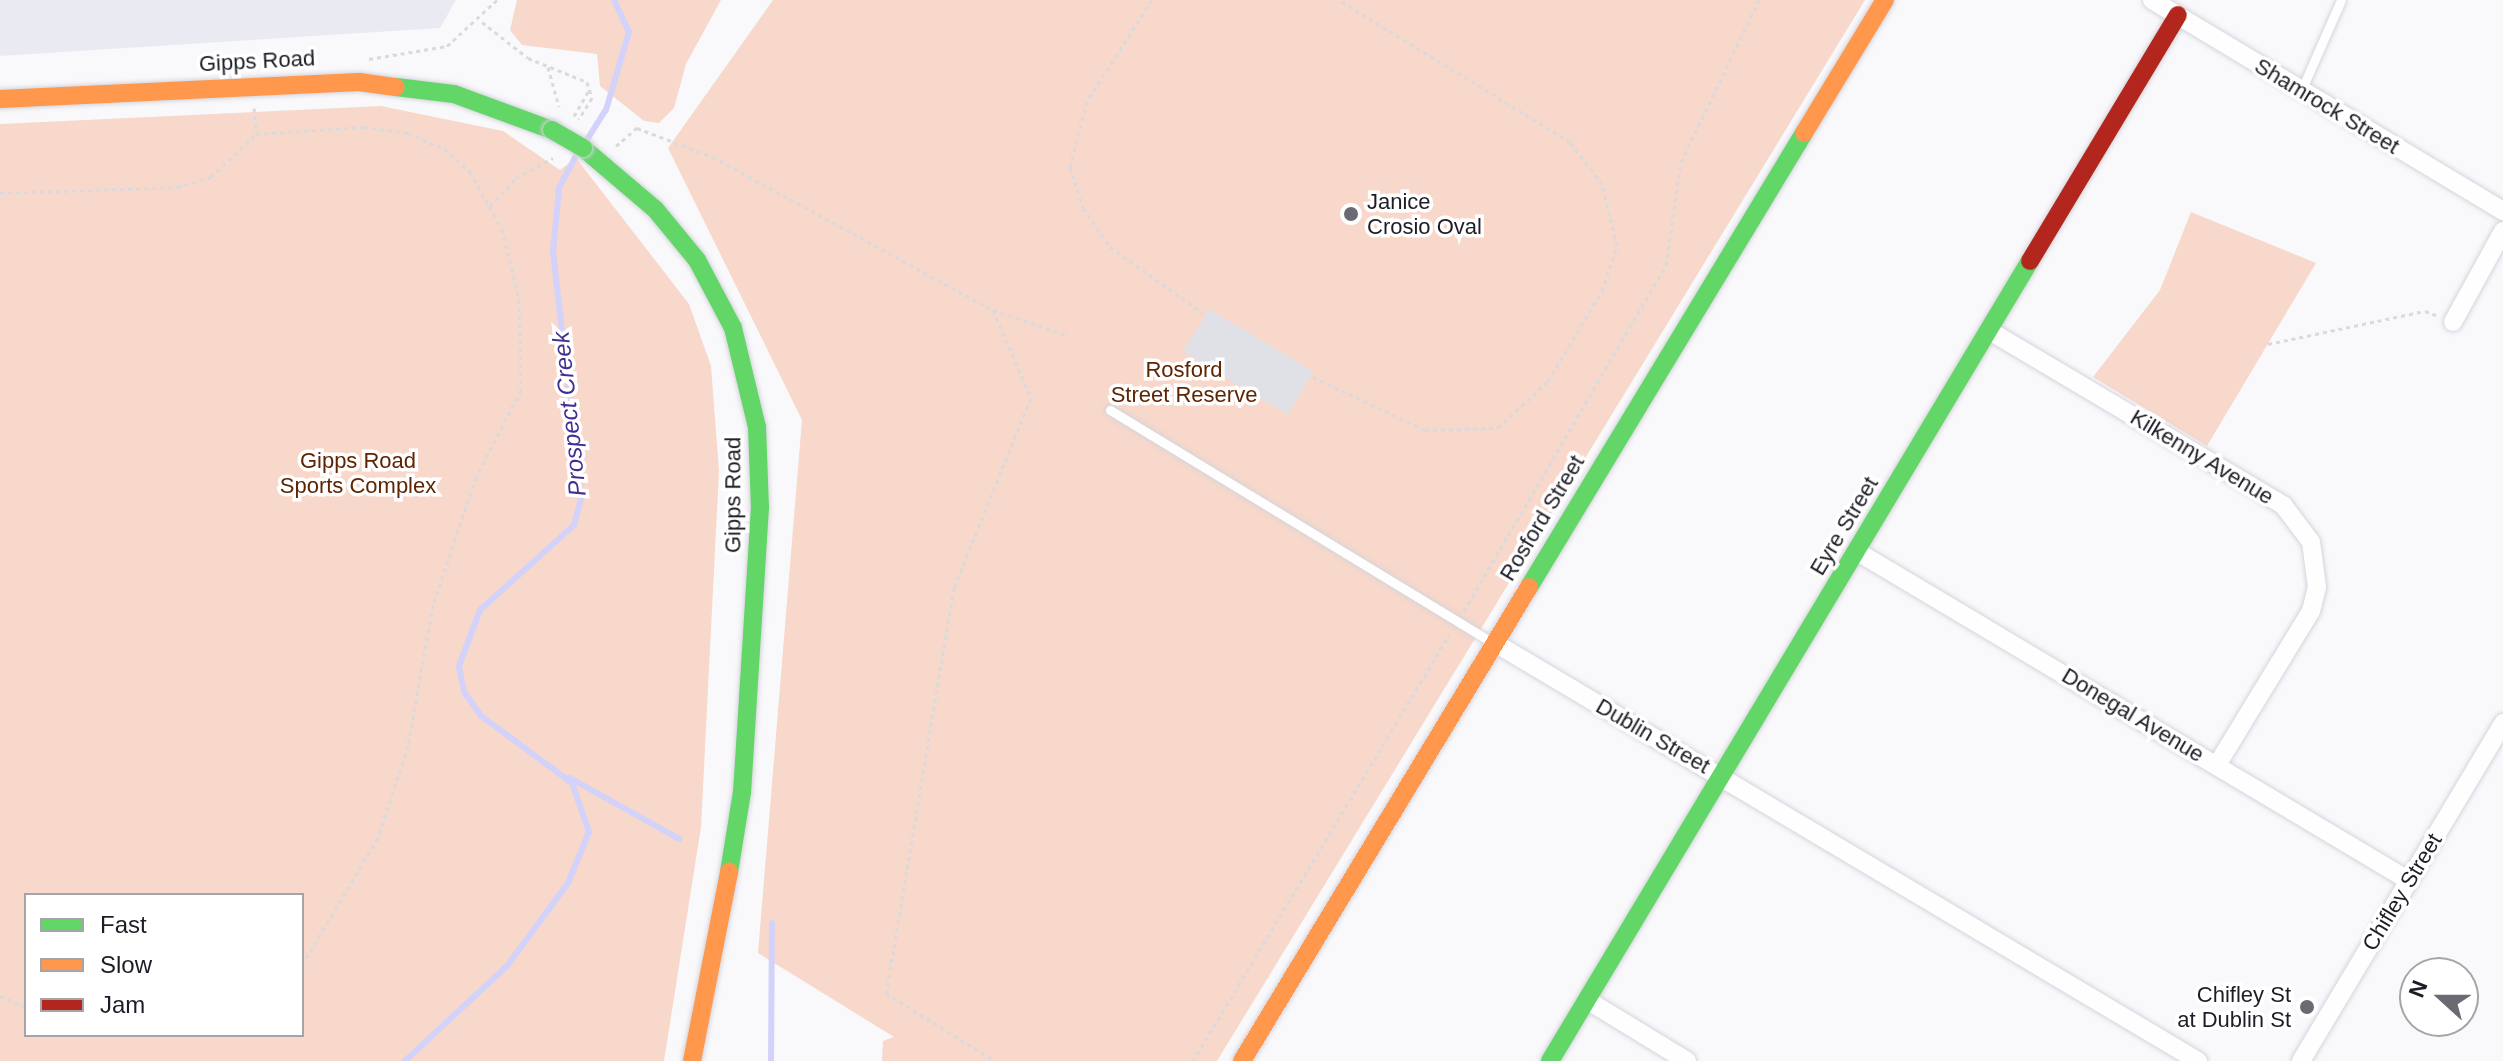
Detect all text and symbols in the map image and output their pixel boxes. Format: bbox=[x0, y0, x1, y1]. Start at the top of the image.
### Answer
street label: Gipps Road bbox=[198, 45, 316, 77]
street label: Shamrock Street bbox=[2250, 52, 2404, 160]
place label: Janice Crosio Oval bbox=[1367, 188, 1482, 240]
marker: Janice Crosio Oval bbox=[1342, 205, 1360, 223]
water label: Prospect Creek bbox=[546, 330, 592, 498]
park label: Rosford Street Reserve bbox=[1111, 356, 1257, 408]
street label: Kilkenny Avenue bbox=[2125, 404, 2279, 510]
street label: Gipps Road bbox=[720, 437, 746, 553]
park label: Gipps Road Sports Complex bbox=[280, 447, 436, 498]
street label: Rosford Street bbox=[1494, 450, 1590, 586]
street label: Eyre Street bbox=[1804, 472, 1884, 580]
street label: Donegal Avenue bbox=[2057, 662, 2209, 768]
street label: Dublin Street bbox=[1591, 693, 1715, 779]
street label: Chifley Street bbox=[2357, 829, 2447, 955]
legend bbox=[24, 893, 304, 1037]
text: Fast bbox=[100, 911, 147, 938]
text: Slow bbox=[100, 951, 152, 978]
north arrow bbox=[2399, 957, 2479, 1037]
text: N bbox=[2403, 977, 2433, 1001]
place label: Chifley St at Dublin St bbox=[2177, 981, 2291, 1032]
text: Jam bbox=[100, 991, 145, 1018]
marker: Chifley St at Dublin St bbox=[2298, 998, 2316, 1016]

